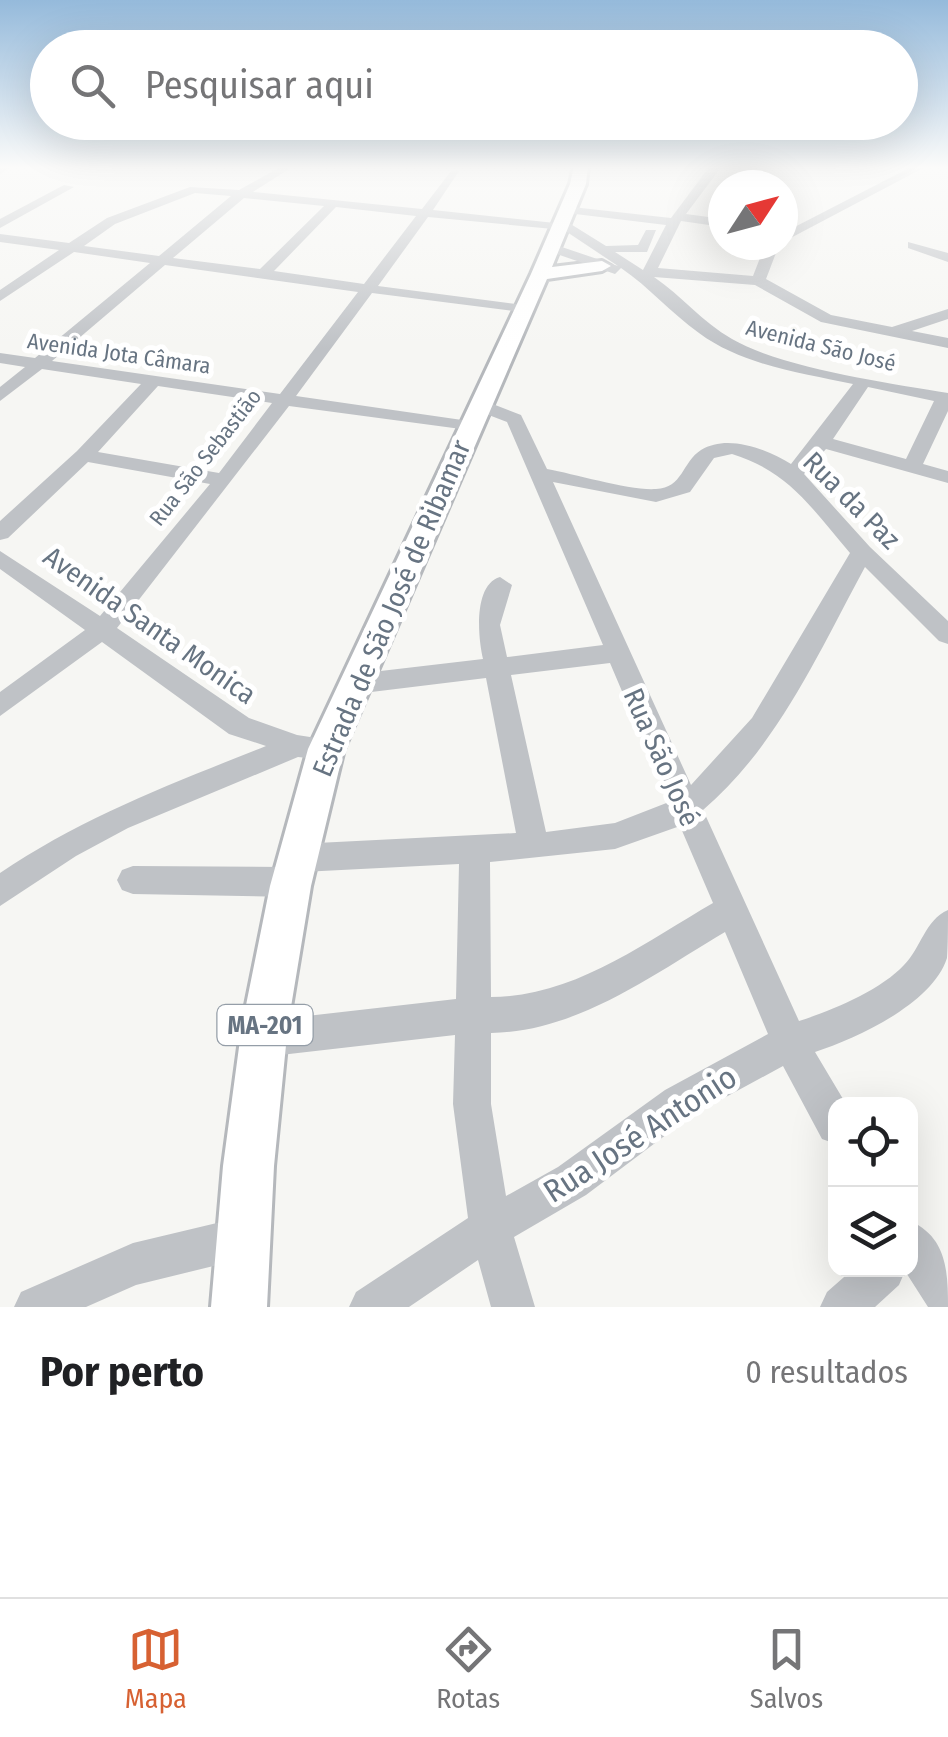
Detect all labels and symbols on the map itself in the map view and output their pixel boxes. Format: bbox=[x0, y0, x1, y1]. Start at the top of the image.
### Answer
north arrow bbox=[708, 170, 798, 260]
street label: Avenida São José bbox=[743, 314, 899, 377]
street label: Avenida Jota Câmara bbox=[26, 327, 212, 380]
street label: Rua São Sebastião bbox=[144, 383, 267, 531]
street label: Estrada de São José de Ribamar bbox=[306, 435, 478, 781]
street label: Rua da Paz bbox=[796, 445, 907, 556]
street label: Avenida Santa Monica bbox=[37, 540, 262, 711]
street label: Rua São José bbox=[617, 683, 707, 831]
road number: MA-201 bbox=[218, 1005, 312, 1045]
street label: Rua José Antonio bbox=[536, 1058, 744, 1210]

